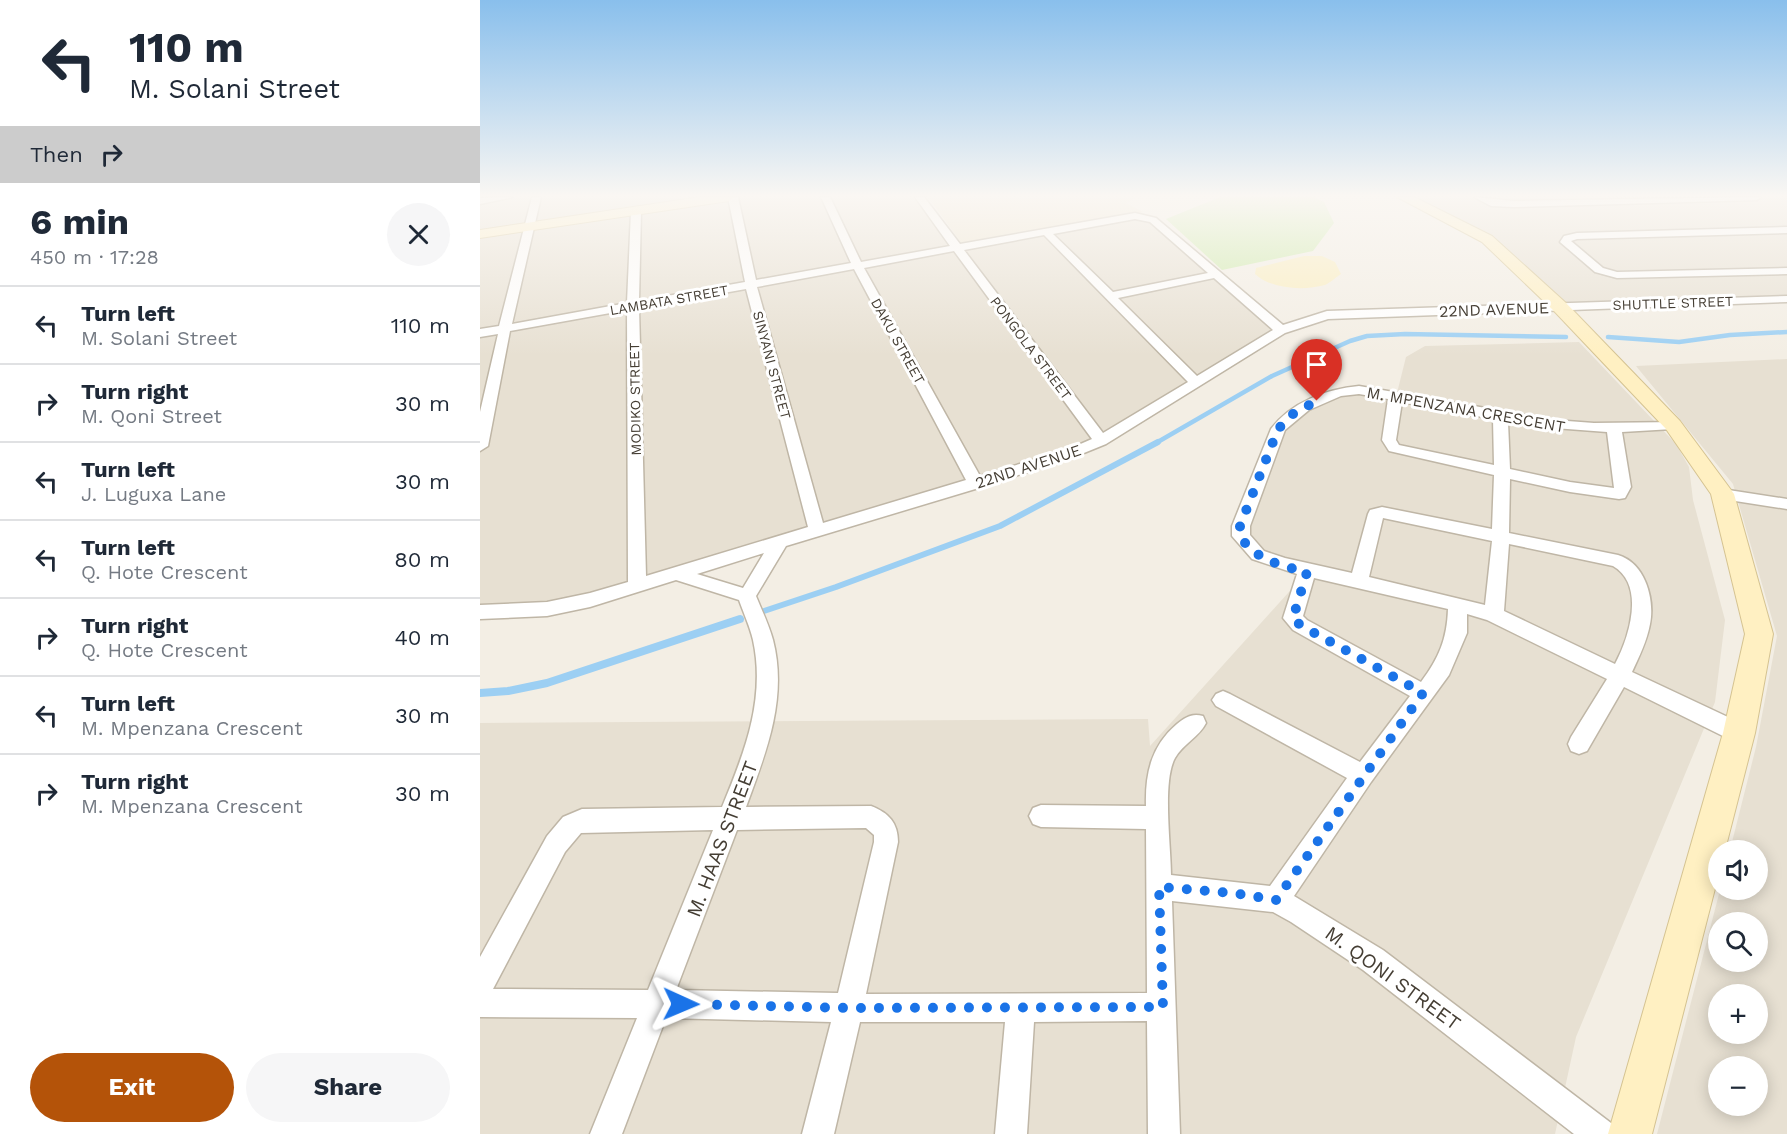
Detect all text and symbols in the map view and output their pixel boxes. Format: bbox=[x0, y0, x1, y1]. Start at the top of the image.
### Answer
text: 110 m bbox=[129, 23, 244, 72]
icon: left bbox=[30, 24, 108, 102]
text: M. Solani Street bbox=[129, 73, 340, 105]
icon: right bbox=[95, 138, 128, 171]
text: Then bbox=[30, 142, 83, 167]
text: 6 min bbox=[30, 201, 129, 243]
button: close bbox=[387, 203, 450, 266]
text: 450 m · 17:28 bbox=[30, 245, 159, 269]
street label: LAMBATA STREET bbox=[609, 282, 730, 318]
street label: SHUTTLE STREET bbox=[1612, 293, 1734, 313]
street label: PONGOLA STREET bbox=[987, 294, 1075, 403]
street label: DAKU STREET bbox=[868, 295, 928, 387]
street label: 22ND AVENUE bbox=[1439, 298, 1549, 321]
text: Turn left bbox=[81, 301, 175, 326]
icon: left bbox=[30, 309, 63, 342]
street label: SINYANI STREET bbox=[750, 309, 794, 421]
text: 110 m bbox=[391, 313, 450, 338]
text: M. Solani Street bbox=[81, 326, 237, 350]
pin bbox=[1291, 339, 1342, 401]
street label: MODIKO STREET bbox=[626, 342, 644, 456]
icon: arrive bbox=[1300, 348, 1333, 381]
text: Turn right bbox=[81, 379, 188, 404]
street label: M. MPENZANA CRESCENT bbox=[1365, 383, 1567, 436]
icon: right bbox=[30, 387, 63, 420]
text: 30 m bbox=[395, 391, 450, 416]
text: M. Qoni Street bbox=[81, 404, 222, 428]
street label: 22ND AVENUE bbox=[973, 440, 1084, 493]
text: Turn left bbox=[81, 457, 175, 482]
icon: left bbox=[30, 465, 63, 498]
text: 30 m bbox=[395, 469, 450, 494]
text: J. Luguxa Lane bbox=[81, 482, 226, 506]
text: Turn left bbox=[81, 535, 175, 560]
icon: left bbox=[30, 543, 63, 576]
text: 80 m bbox=[394, 547, 450, 572]
text: Q. Hote Crescent bbox=[81, 560, 248, 584]
text: Turn right bbox=[81, 613, 188, 638]
icon: right bbox=[30, 621, 63, 654]
text: 40 m bbox=[394, 625, 450, 650]
text: Q. Hote Crescent bbox=[81, 638, 248, 662]
text: Turn left bbox=[81, 691, 175, 716]
icon: left bbox=[30, 699, 63, 732]
text: 30 m bbox=[395, 703, 450, 728]
text: M. Mpenzana Crescent bbox=[81, 716, 303, 740]
street label: M. HAAS STREET bbox=[681, 758, 763, 920]
text: Turn right bbox=[81, 769, 188, 794]
icon: right bbox=[30, 777, 63, 810]
text: 30 m bbox=[395, 781, 450, 806]
text: M. Mpenzana Crescent bbox=[81, 794, 303, 818]
map controls bbox=[1708, 840, 1768, 1116]
button: sound bbox=[1708, 840, 1768, 900]
button: search bbox=[1708, 912, 1768, 972]
street label: M. QONI STREET bbox=[1321, 921, 1465, 1035]
position arrow bbox=[649, 972, 713, 1036]
button: + bbox=[1708, 984, 1768, 1044]
button: Exit bbox=[30, 1053, 234, 1122]
button: Share bbox=[246, 1053, 450, 1122]
button: − bbox=[1708, 1056, 1768, 1116]

